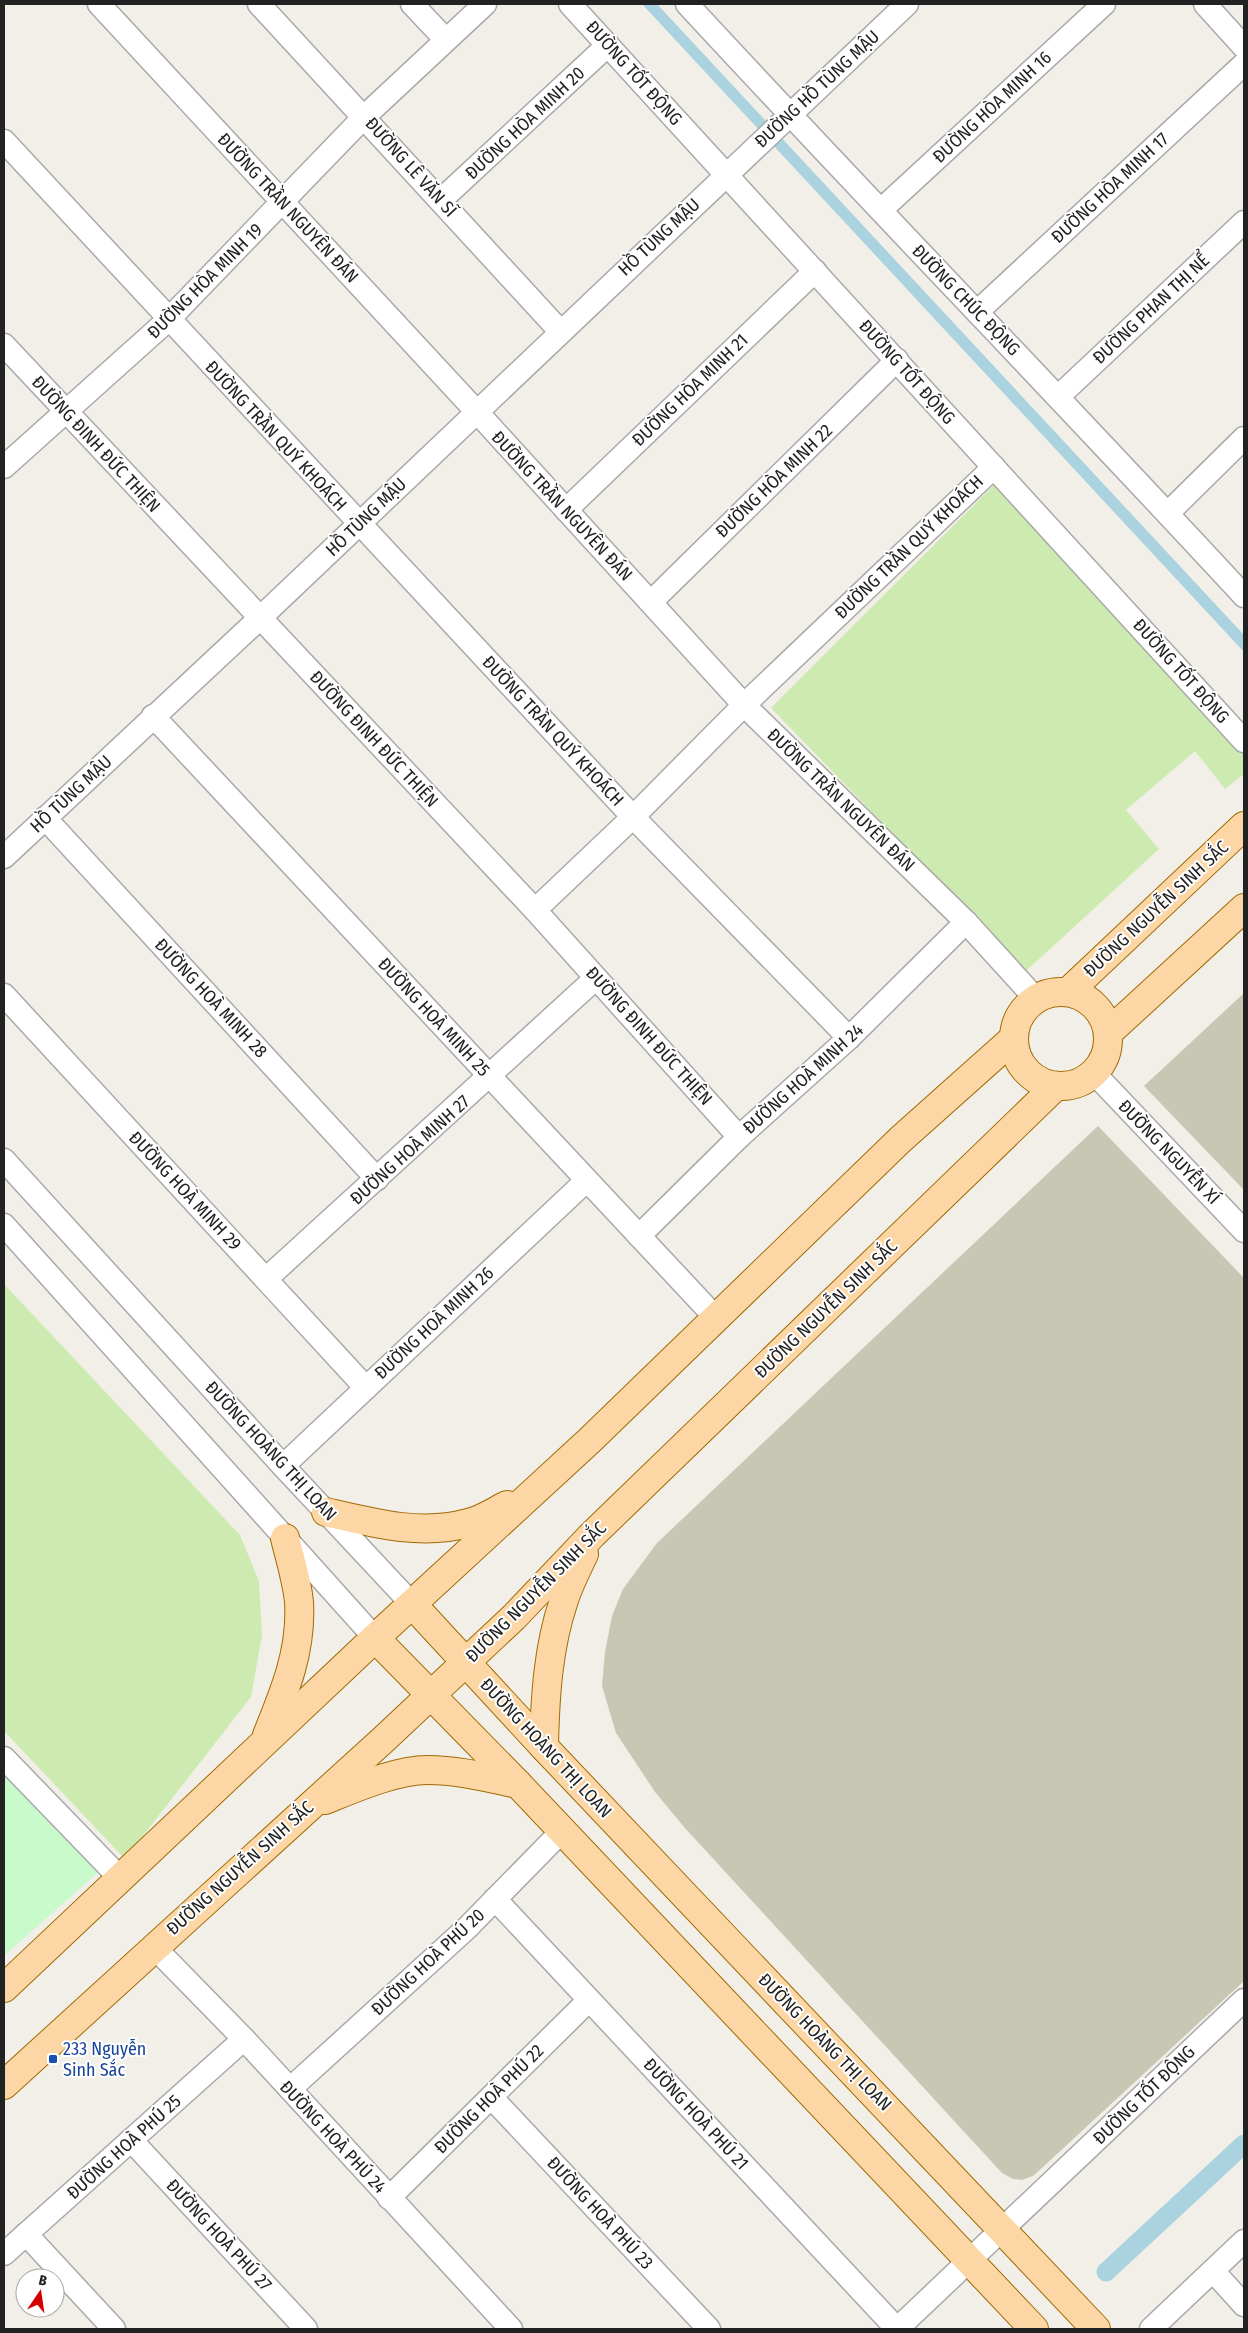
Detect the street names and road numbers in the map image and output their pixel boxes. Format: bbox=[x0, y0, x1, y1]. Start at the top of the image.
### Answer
street label: ĐƯỜNG TỐT ĐỘNG bbox=[581, 14, 689, 130]
street label: ĐƯỜNG HỒ TÙNG MẬU bbox=[748, 23, 884, 152]
street label: ĐƯỜNG HÒA MINH 16 bbox=[928, 46, 1056, 168]
street label: ĐƯỜNG HÒA MINH 20 bbox=[461, 62, 589, 184]
street label: ĐƯỜNG LÊ VĂN SĨ bbox=[360, 113, 462, 222]
street label: ĐƯỜNG TRẦN NGUYÊN ĐÁN bbox=[213, 127, 365, 287]
street label: ĐƯỜNG HÒA MINH 17 bbox=[1047, 128, 1173, 248]
street label: HỒ TÙNG MẬU bbox=[612, 191, 704, 280]
street label: ĐƯỜNG HÒA MINH 19 bbox=[143, 219, 267, 343]
street label: ĐƯỜNG CHÚC ĐỘNG bbox=[907, 239, 1025, 360]
street label: ĐƯỜNG PHAN THỊ NỂ bbox=[1087, 248, 1214, 369]
street label: ĐƯỜNG TỐT ĐỘNG bbox=[854, 313, 962, 429]
street label: ĐƯỜNG HÒA MINH 21 bbox=[627, 329, 753, 451]
street label: ĐƯỜNG TRẦN QUÝ KHOÁCH bbox=[201, 355, 353, 516]
street label: ĐƯỜNG ĐINH ĐỨC THIỆN bbox=[27, 370, 166, 517]
street label: ĐƯỜNG HÒA MINH 22 bbox=[711, 420, 837, 542]
street label: ĐƯỜNG TRẦN NGUYÊN ĐÁN bbox=[487, 425, 639, 585]
street label: ĐƯỜNG TRẦN QUÝ KHOÁCH bbox=[829, 469, 988, 624]
street label: HỒ TÙNG MẬU bbox=[319, 471, 411, 561]
street label: ĐƯỜNG TỐT ĐỘNG bbox=[1128, 612, 1236, 728]
street label: ĐƯỜNG TRẦN QUÝ KHOÁCH bbox=[478, 650, 630, 811]
street label: ĐƯỜNG ĐINH ĐỨC THIỆN bbox=[305, 665, 444, 812]
street label: ĐƯỜNG TRẦN NGUYÊN ĐÁN bbox=[763, 722, 921, 876]
street label: HỒ TÙNG MẬU bbox=[24, 748, 116, 837]
street label: ĐƯỜNG NGUYỄN SINH SẮC bbox=[1077, 834, 1233, 982]
street label: ĐƯỜNG HOÀ MINH 28 bbox=[150, 933, 273, 1062]
street label: ĐƯỜNG HOÀ MINH 25 bbox=[373, 952, 495, 1081]
street label: ĐƯỜNG ĐINH ĐỨC THIỆN bbox=[581, 962, 718, 1110]
street label: ĐƯỜNG HOÀ MINH 24 bbox=[738, 1018, 868, 1139]
street label: ĐƯỜNG HOÀ MINH 27 bbox=[345, 1090, 474, 1209]
street label: ĐƯỜNG NGUYỄN XÍ bbox=[1114, 1094, 1226, 1209]
street label: ĐƯỜNG HOÀ MINH 29 bbox=[124, 1126, 247, 1255]
street label: ĐƯỜNG NGUYỄN SINH SẮC bbox=[748, 1233, 902, 1383]
street label: ĐƯỜNG HOÀ MINH 26 bbox=[369, 1261, 498, 1384]
street label: ĐƯỜNG HOÀNG THỊ LOAN bbox=[201, 1376, 342, 1525]
street label: ĐƯỜNG NGUYỄN SINH SẮC bbox=[459, 1515, 611, 1667]
street label: ĐƯỜNG HOÀNG THỊ LOAN bbox=[476, 1673, 617, 1822]
street label: ĐƯỜNG NGUYỄN SINH SẮC bbox=[160, 1794, 318, 1940]
street label: ĐƯỜNG HOÀ PHÚ 20 bbox=[366, 1903, 489, 2020]
street label: ĐƯỜNG HOÀNG THỊ LOAN bbox=[754, 1968, 897, 2115]
street label: ĐƯỜNG HOÀ PHÚ 22 bbox=[429, 2039, 548, 2158]
street label: ĐƯỜNG TỐT ĐỘNG bbox=[1086, 2039, 1199, 2149]
street label: ĐƯỜNG HOÀ PHÚ 21 bbox=[639, 2053, 754, 2174]
street label: ĐƯỜNG HOÀ PHÚ 24 bbox=[275, 2075, 392, 2198]
street label: ĐƯỜNG HOÀ PHÚ 25 bbox=[62, 2089, 186, 2204]
street label: ĐƯỜNG HOÀ PHÚ 23 bbox=[542, 2152, 658, 2274]
street label: ĐƯỜNG HOÀ PHÚ 27 bbox=[162, 2174, 277, 2295]

